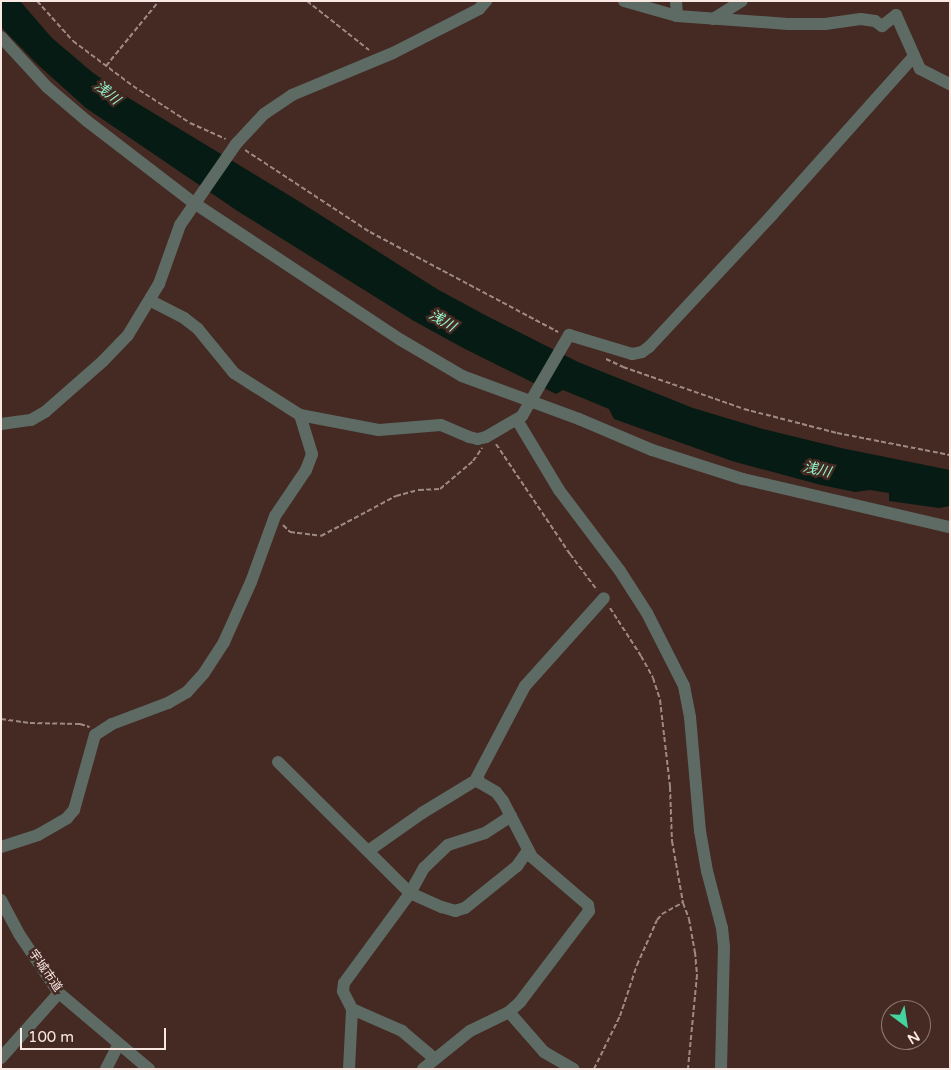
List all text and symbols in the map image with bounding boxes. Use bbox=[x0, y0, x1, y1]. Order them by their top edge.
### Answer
water label: 浅川 bbox=[91, 78, 123, 108]
water label: 浅川 bbox=[426, 307, 458, 335]
water label: 浅川 bbox=[801, 459, 833, 481]
street label: 宇城市道 bbox=[25, 947, 65, 995]
north arrow bbox=[881, 1000, 931, 1050]
scale bar bbox=[22, 1018, 169, 1050]
text: N bbox=[904, 1027, 923, 1048]
text: 100 m bbox=[28, 1028, 74, 1046]

